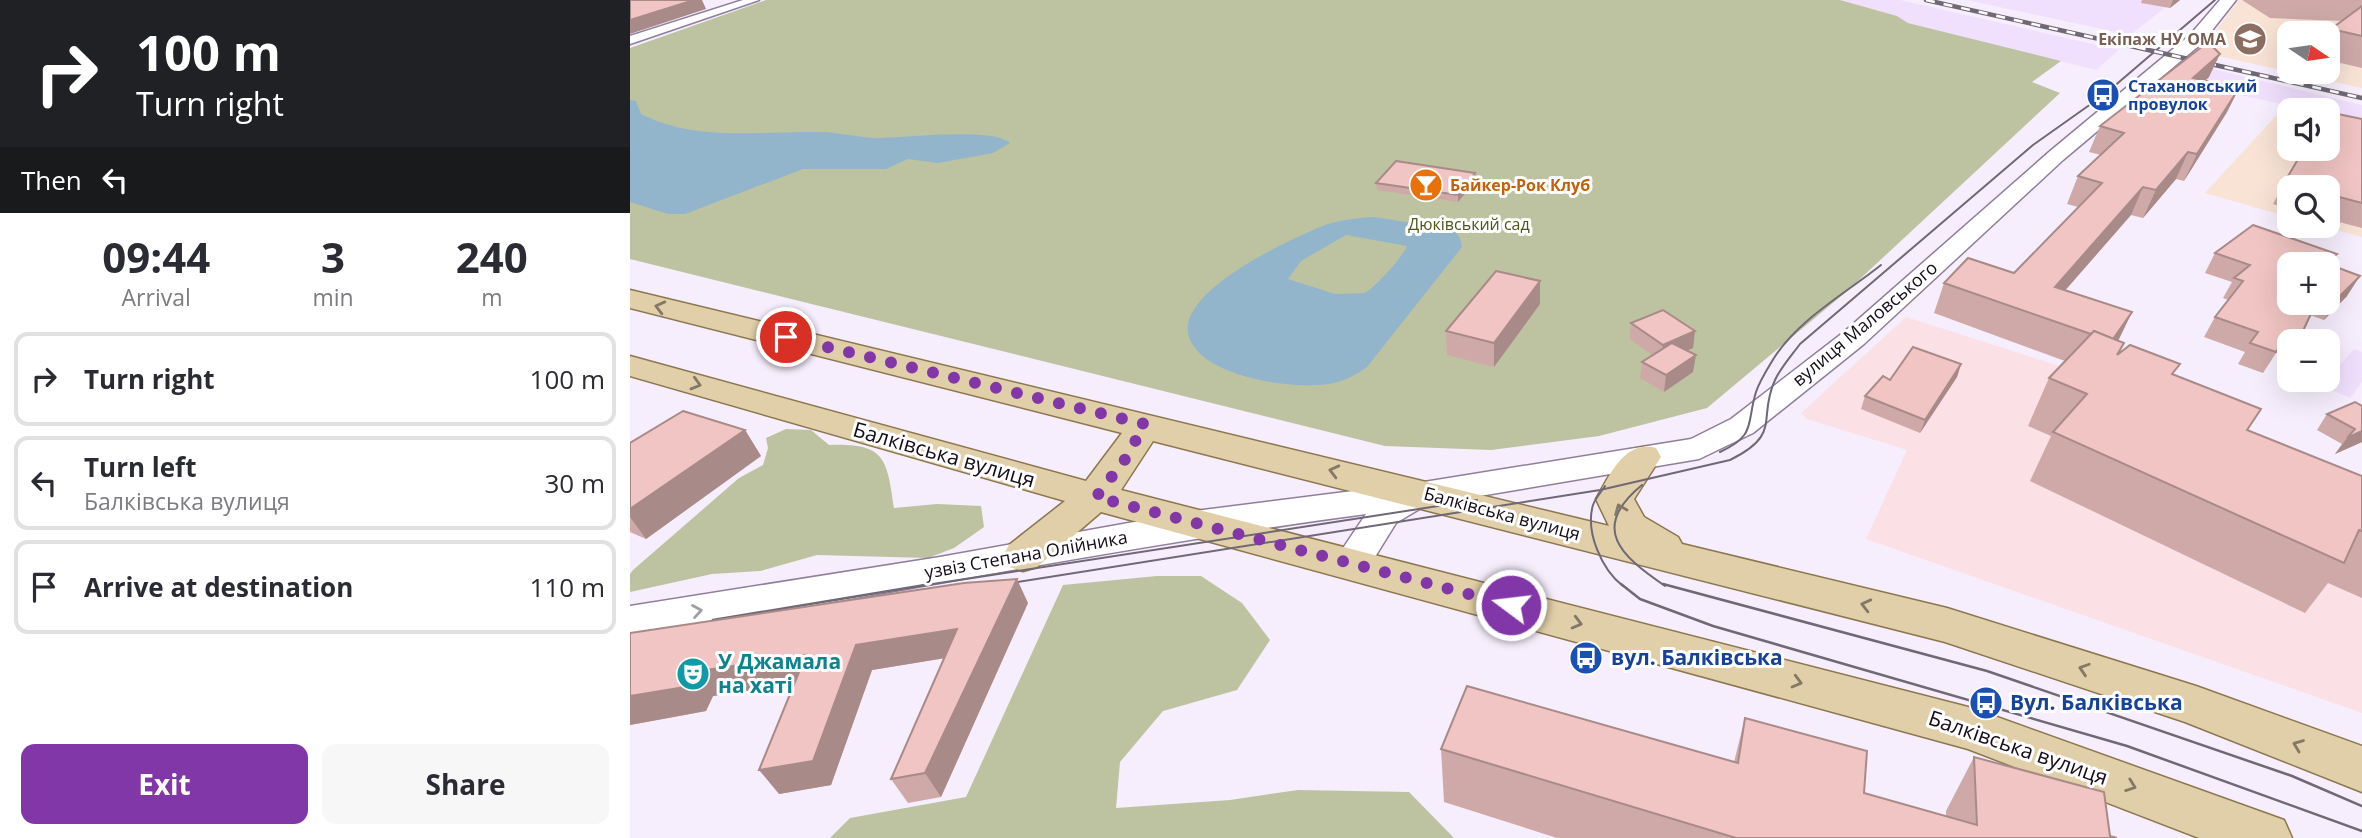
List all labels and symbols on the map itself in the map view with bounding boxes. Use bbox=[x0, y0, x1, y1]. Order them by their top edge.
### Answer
school or university icon: Екіпаж НУ ОМА bbox=[2231, 20, 2269, 58]
north arrow bbox=[2277, 21, 2340, 84]
place label: Екіпаж НУ ОМА bbox=[2098, 28, 2227, 50]
place label: Стахановський провулок bbox=[2128, 75, 2257, 115]
bus stop icon: Стахановський провулок bbox=[2084, 76, 2122, 114]
bar icon: Байкер-Рок Клуб bbox=[1407, 166, 1445, 204]
place label: Байкер-Рок Клуб bbox=[1450, 174, 1590, 196]
park label: Дюківський сад bbox=[1408, 213, 1530, 235]
street label: вулиця Маловського bbox=[1787, 255, 1942, 391]
one-way arrow bbox=[655, 301, 667, 315]
pin bbox=[756, 307, 816, 367]
one-way arrow bbox=[689, 376, 701, 391]
street label: Балківська вулиця bbox=[850, 415, 1038, 493]
one-way arrow bbox=[1328, 465, 1340, 479]
street label: Балківська вулиця bbox=[1421, 481, 1583, 545]
one-way arrow bbox=[1614, 503, 1628, 516]
street label: узвіз Степана Олійника bbox=[923, 524, 1129, 584]
position arrow bbox=[1474, 568, 1548, 642]
one-way arrow bbox=[1860, 599, 1872, 613]
one-way arrow bbox=[691, 604, 703, 619]
one-way arrow bbox=[1571, 615, 1583, 629]
bus stop icon: вул. Балківська bbox=[1567, 639, 1605, 677]
place label: вул. Балківська bbox=[1611, 643, 1783, 671]
place label: У Джамала на хаті bbox=[718, 647, 841, 699]
theatre icon: У Джамала на хаті bbox=[674, 655, 712, 693]
one-way arrow bbox=[2078, 663, 2090, 677]
one-way arrow bbox=[1791, 674, 1803, 688]
bus stop icon: Вул. Балківська bbox=[1967, 684, 2005, 722]
place label: Вул. Балківська bbox=[2010, 688, 2183, 716]
street label: Балківська вулиця bbox=[1925, 703, 2112, 791]
one-way arrow bbox=[2293, 739, 2305, 753]
one-way arrow bbox=[2124, 778, 2136, 792]

